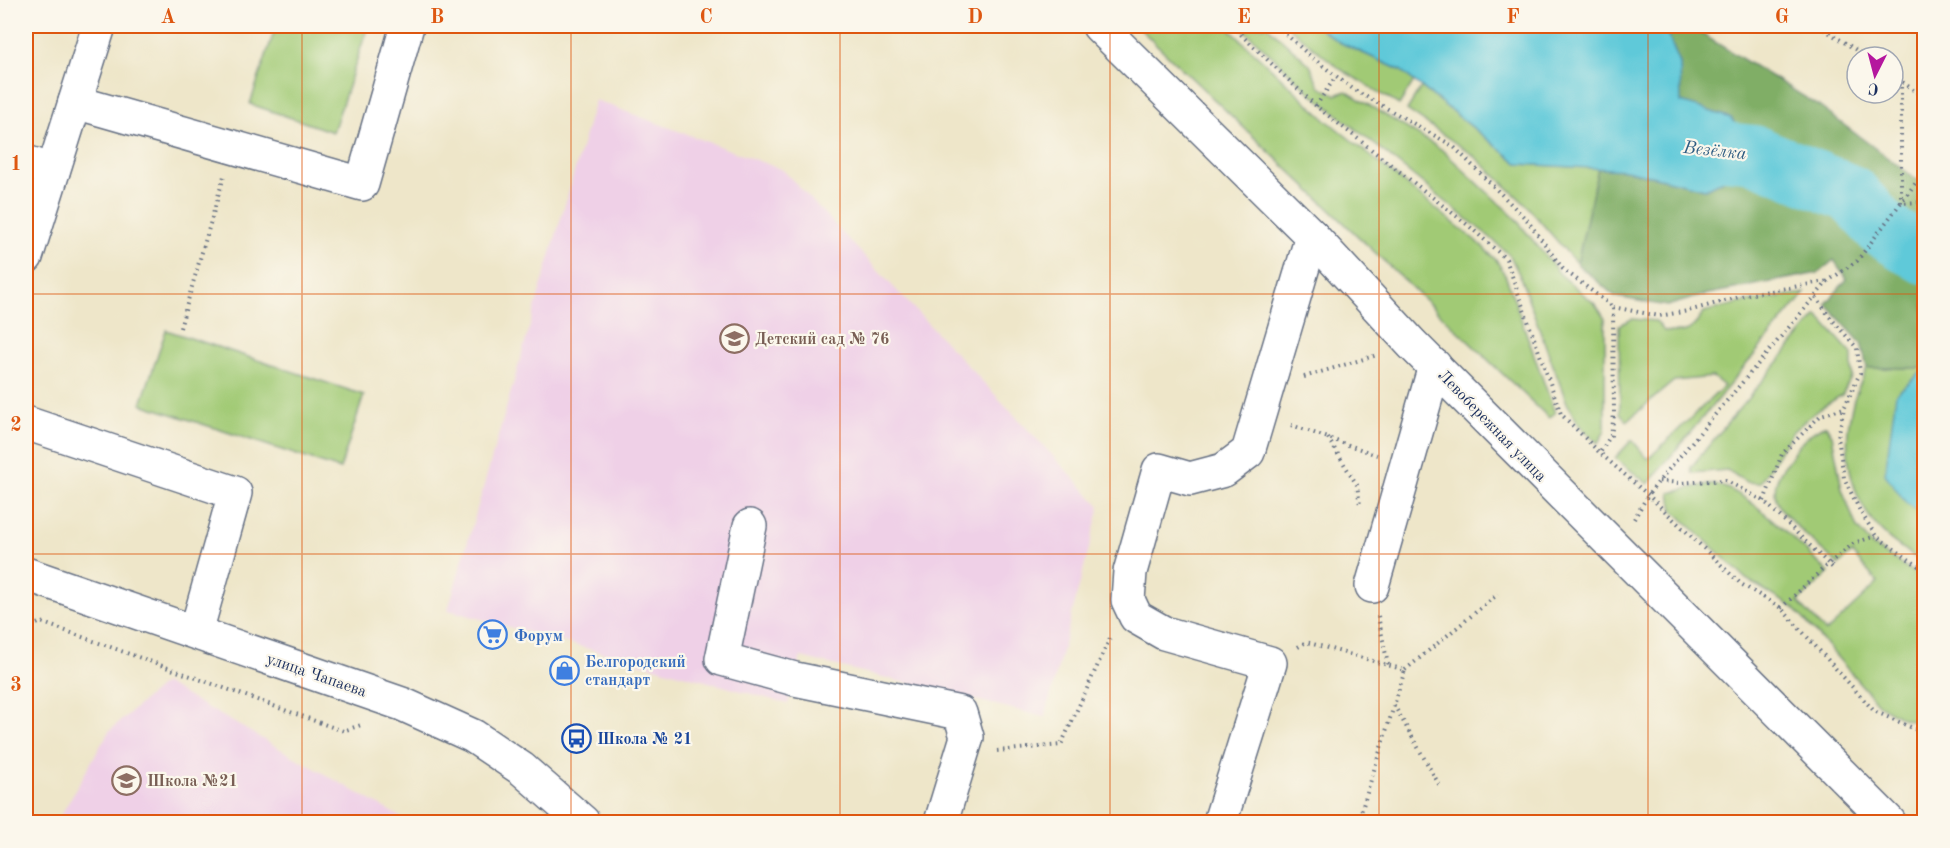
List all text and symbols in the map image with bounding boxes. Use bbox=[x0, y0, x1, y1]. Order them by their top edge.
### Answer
text: A bbox=[160, 8, 176, 28]
text: B bbox=[430, 8, 444, 28]
text: C bbox=[699, 8, 713, 28]
text: D bbox=[967, 8, 983, 28]
text: E bbox=[1237, 8, 1251, 28]
text: F bbox=[1506, 8, 1520, 28]
text: G bbox=[1775, 8, 1789, 28]
north arrow bbox=[1845, 45, 1905, 105]
text: С bbox=[1868, 79, 1880, 96]
water label: Везёлка bbox=[1681, 139, 1748, 163]
text: 1 bbox=[10, 155, 22, 175]
school or university icon: Детский сад № 76 bbox=[718, 322, 750, 354]
place label: Детский сад № 76 bbox=[755, 332, 889, 348]
street label: Левобережная улица bbox=[1434, 368, 1549, 485]
text: 2 bbox=[10, 416, 22, 436]
supermarket icon: Форум bbox=[477, 619, 509, 651]
place label: Форум bbox=[514, 629, 563, 645]
street label: улица Чапаева bbox=[264, 651, 369, 701]
shop icon: Белгородский стандарт bbox=[548, 654, 580, 686]
place label: Белгородский стандарт bbox=[585, 655, 686, 689]
text: 3 bbox=[10, 676, 22, 696]
bus stop icon: Школа № 21 bbox=[560, 722, 592, 754]
place label: Школа № 21 bbox=[597, 732, 692, 748]
school or university icon: Школа №21 bbox=[110, 764, 142, 796]
place label: Школа №21 bbox=[147, 774, 238, 790]

